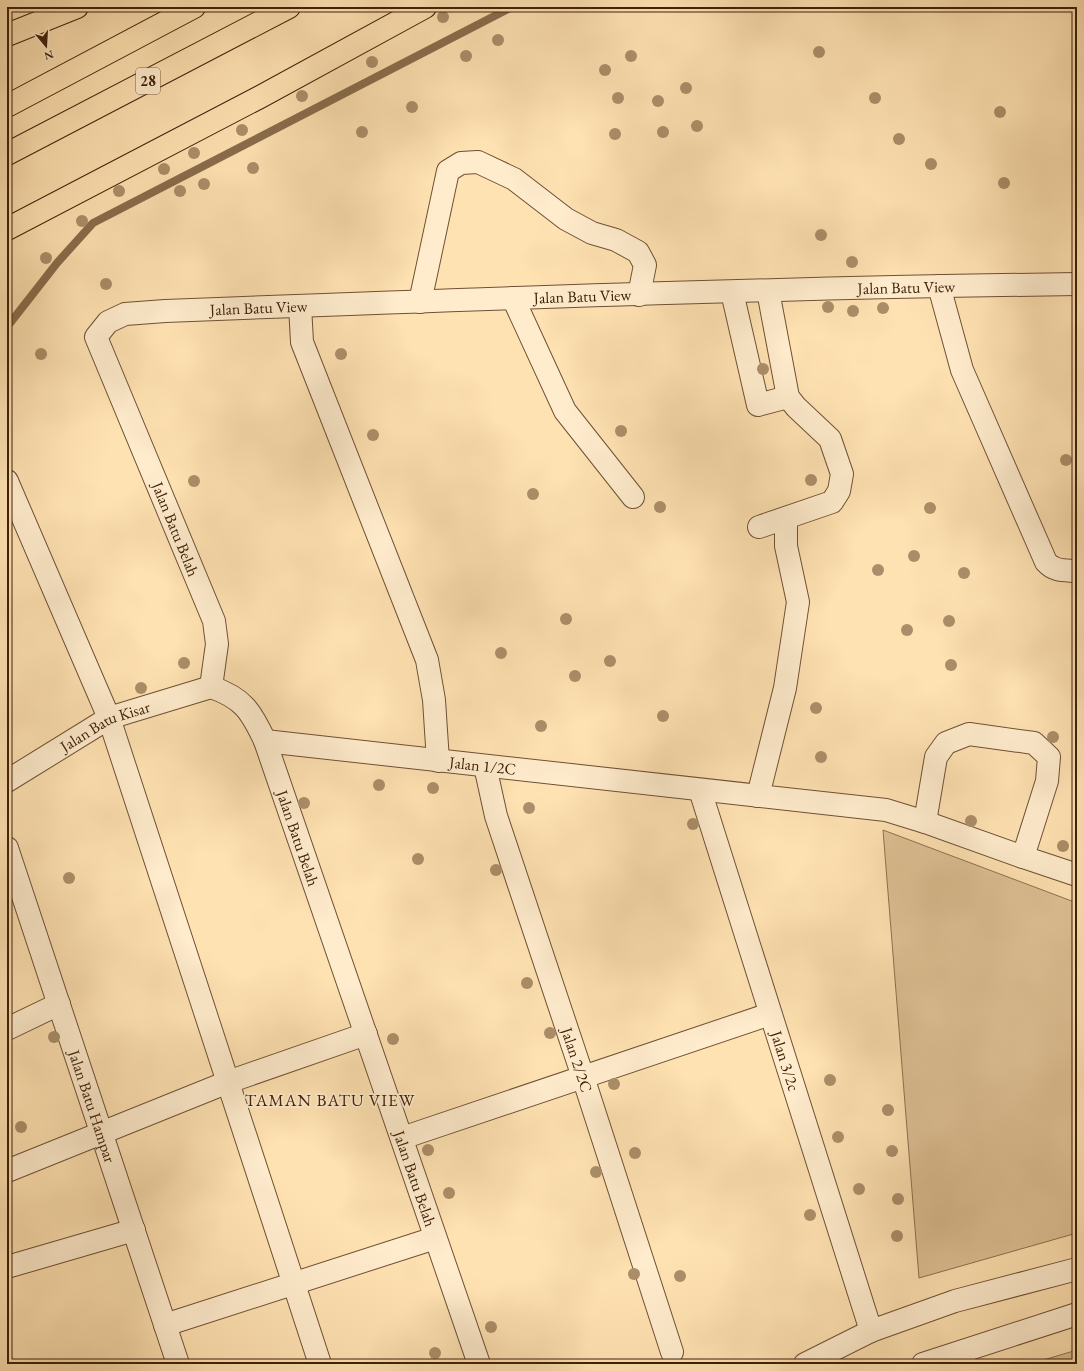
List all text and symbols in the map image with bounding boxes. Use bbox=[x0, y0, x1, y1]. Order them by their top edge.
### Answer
north arrow bbox=[26, 26, 66, 66]
text: N bbox=[43, 47, 55, 64]
road number: 28 bbox=[136, 68, 160, 94]
street label: Jalan Batu View bbox=[855, 276, 956, 299]
street label: Jalan Batu View bbox=[531, 284, 633, 308]
street label: Jalan Batu View bbox=[207, 295, 309, 320]
street label: Jalan Batu Belah bbox=[146, 477, 204, 580]
street label: Jalan Batu Kisar bbox=[55, 696, 153, 758]
street label: Jalan 1/2C bbox=[446, 751, 517, 780]
street label: Jalan Batu Belah bbox=[271, 785, 324, 889]
street label: Jalan 2/2C bbox=[556, 1023, 597, 1095]
street label: Jalan 3/2c bbox=[765, 1026, 804, 1094]
street label: Jalan Batu Hampar bbox=[63, 1045, 121, 1166]
district label: TAMAN BATU VIEW bbox=[245, 1089, 415, 1111]
street label: Jalan Batu Belah bbox=[388, 1126, 441, 1230]

